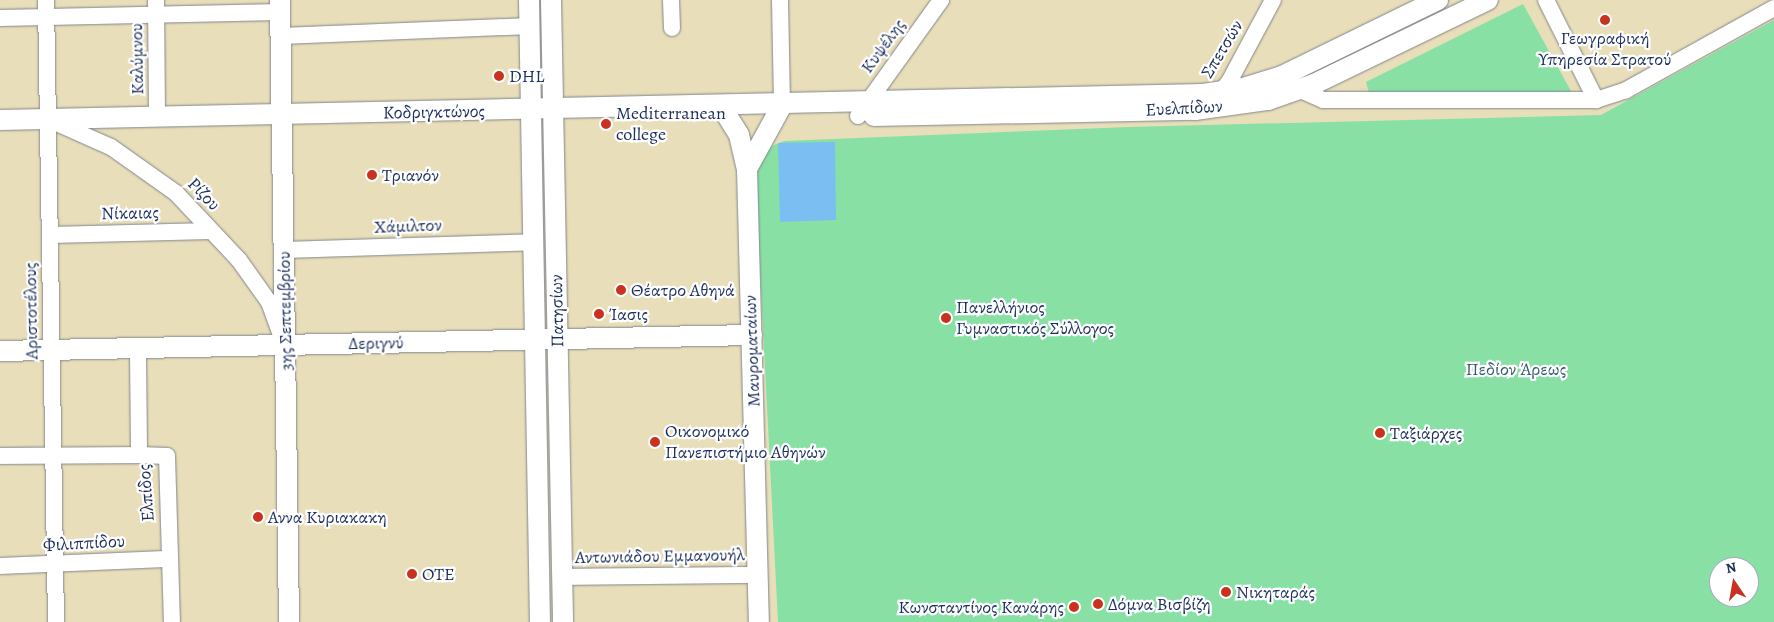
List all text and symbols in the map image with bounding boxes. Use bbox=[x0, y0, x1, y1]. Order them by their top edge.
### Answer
marker: Γεωγραφική Υπηρεσία Στρατού bbox=[1599, 14, 1611, 26]
street label: Κυψέλης bbox=[856, 15, 910, 77]
street label: Σπετσών bbox=[1196, 16, 1248, 82]
street label: Καλύμνου bbox=[126, 23, 148, 95]
place label: Γεωγραφική Υπηρεσία Στρατού bbox=[1539, 28, 1671, 70]
place label: DHL bbox=[509, 65, 544, 87]
marker: DHL bbox=[493, 70, 505, 82]
street label: Ευελπίδων bbox=[1145, 95, 1223, 121]
street label: Κοδριγκτώνος bbox=[383, 100, 485, 124]
place label: Mediterranean college bbox=[616, 103, 726, 146]
marker: Mediterranean college bbox=[600, 118, 612, 130]
place label: Τριανόν bbox=[382, 164, 439, 186]
marker: Τριανόν bbox=[366, 169, 378, 181]
street label: Ρίζου bbox=[183, 173, 225, 215]
street label: Νίκαιας bbox=[101, 202, 159, 224]
street label: Χάμιλτον bbox=[374, 214, 442, 238]
street label: 3ης Σεπτεμβρίου bbox=[273, 251, 297, 371]
street label: Αριστοτέλους bbox=[19, 262, 43, 360]
street label: Πατησίων bbox=[546, 274, 568, 348]
place label: Θέατρο Αθηνά bbox=[631, 279, 735, 301]
marker: Θέατρο Αθηνά bbox=[615, 284, 627, 296]
street label: Μαυροματαίων bbox=[739, 295, 765, 407]
place label: Πανελλήνιος Γυμναστικός Σύλλογος bbox=[956, 297, 1114, 340]
place label: Ίασις bbox=[609, 303, 648, 325]
marker: Ίασις bbox=[593, 308, 605, 320]
marker: Πανελλήνιος Γυμναστικός Σύλλογος bbox=[940, 312, 952, 324]
street label: Δεριγνύ bbox=[348, 332, 404, 354]
park label: Πεδίον Άρεως bbox=[1466, 358, 1566, 380]
place label: Οικονομικό Πανεπιστήμιο Αθηνών bbox=[665, 421, 826, 464]
place label: Ταξιάρχες bbox=[1390, 422, 1462, 444]
marker: Ταξιάρχες bbox=[1374, 427, 1386, 439]
marker: Οικονομικό Πανεπιστήμιο Αθηνών bbox=[649, 436, 661, 448]
street label: Ελπίδος bbox=[133, 464, 159, 522]
place label: Αννα Κυριακακη bbox=[268, 506, 387, 528]
marker: Αννα Κυριακακη bbox=[252, 511, 264, 523]
street label: Φιλιππίδου bbox=[42, 530, 126, 556]
street label: Αντωνιάδου Εμμανουήλ bbox=[575, 544, 745, 568]
north arrow bbox=[1709, 557, 1759, 607]
text: N bbox=[1724, 557, 1738, 578]
place label: ΟΤΕ bbox=[422, 563, 455, 585]
marker: ΟΤΕ bbox=[406, 568, 418, 580]
place label: Νικηταράς bbox=[1236, 581, 1315, 603]
marker: Νικηταράς bbox=[1220, 586, 1232, 598]
place label: Δόμνα Βισβίζη bbox=[1108, 593, 1211, 615]
place label: Κωνσταντίνος Κανάρης bbox=[898, 596, 1064, 618]
marker: Δόμνα Βισβίζη bbox=[1092, 598, 1104, 610]
marker: Κωνσταντίνος Κανάρης bbox=[1068, 601, 1080, 613]

